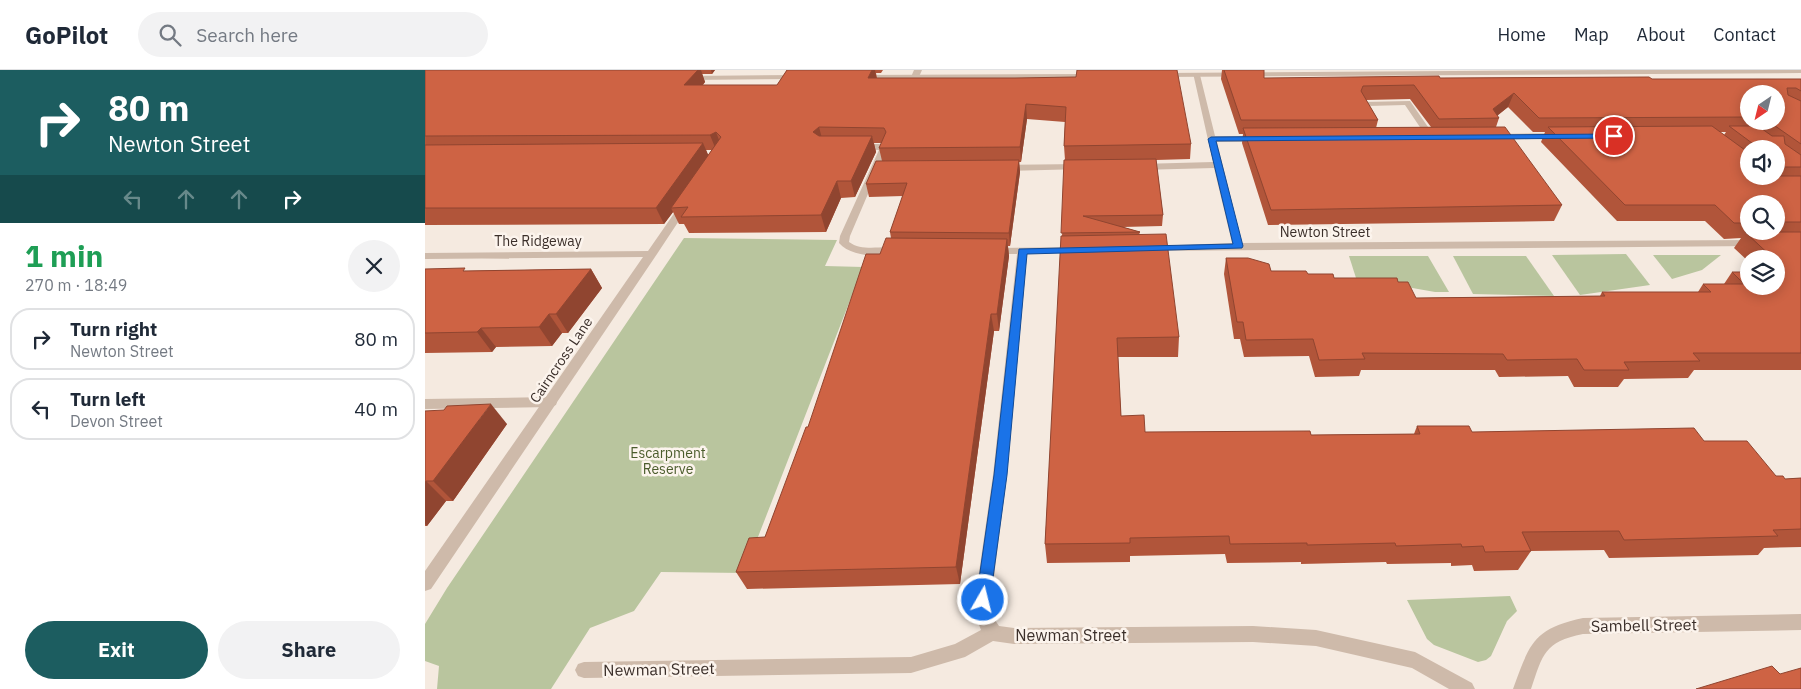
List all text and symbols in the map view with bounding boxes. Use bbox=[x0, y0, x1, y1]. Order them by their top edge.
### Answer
search box bbox=[138, 12, 488, 57]
text: GoPilot bbox=[25, 19, 108, 51]
icon: search bbox=[156, 21, 184, 49]
text: Search here bbox=[196, 23, 298, 47]
text: Home bbox=[1498, 23, 1546, 46]
text: Map bbox=[1574, 23, 1609, 46]
text: About bbox=[1637, 23, 1685, 46]
text: Contact bbox=[1713, 23, 1776, 46]
text: 80 m bbox=[108, 85, 190, 131]
north arrow bbox=[1740, 85, 1785, 130]
map controls bbox=[1740, 85, 1785, 295]
icon: right bbox=[25, 90, 90, 155]
pin bbox=[1593, 115, 1635, 157]
icon: arrive bbox=[1600, 122, 1628, 150]
text: Newton Street bbox=[108, 129, 250, 158]
button: sound bbox=[1740, 140, 1785, 185]
icon: left bbox=[119, 185, 147, 213]
icon: ahead bbox=[172, 185, 200, 213]
icon: ahead bbox=[225, 185, 253, 213]
icon: right bbox=[278, 185, 306, 213]
button: search bbox=[1740, 195, 1785, 240]
street label: Newton Street bbox=[1280, 223, 1370, 241]
street label: The Ridgeway bbox=[494, 232, 582, 250]
text: 1 min bbox=[25, 236, 103, 275]
button: close bbox=[348, 240, 400, 292]
button: layers bbox=[1740, 250, 1785, 295]
text: 270 m · 18:49 bbox=[25, 275, 127, 295]
street label: Cairncross Lane bbox=[526, 313, 597, 406]
text: Turn right bbox=[70, 317, 157, 341]
icon: right bbox=[27, 325, 55, 353]
text: 80 m bbox=[354, 327, 398, 351]
text: Newton Street bbox=[70, 341, 174, 361]
text: Turn left bbox=[70, 387, 146, 411]
icon: left bbox=[27, 395, 55, 423]
text: 40 m bbox=[354, 397, 398, 421]
text: Devon Street bbox=[70, 411, 163, 431]
park label: Escarpment Reserve bbox=[630, 444, 706, 478]
position arrow bbox=[956, 573, 1008, 625]
street label: Sambell Street bbox=[1591, 614, 1697, 636]
button: Exit bbox=[25, 621, 208, 679]
button: Share bbox=[218, 621, 400, 679]
street label: Newman Street bbox=[1015, 625, 1127, 645]
street label: Newman Street bbox=[603, 658, 715, 680]

